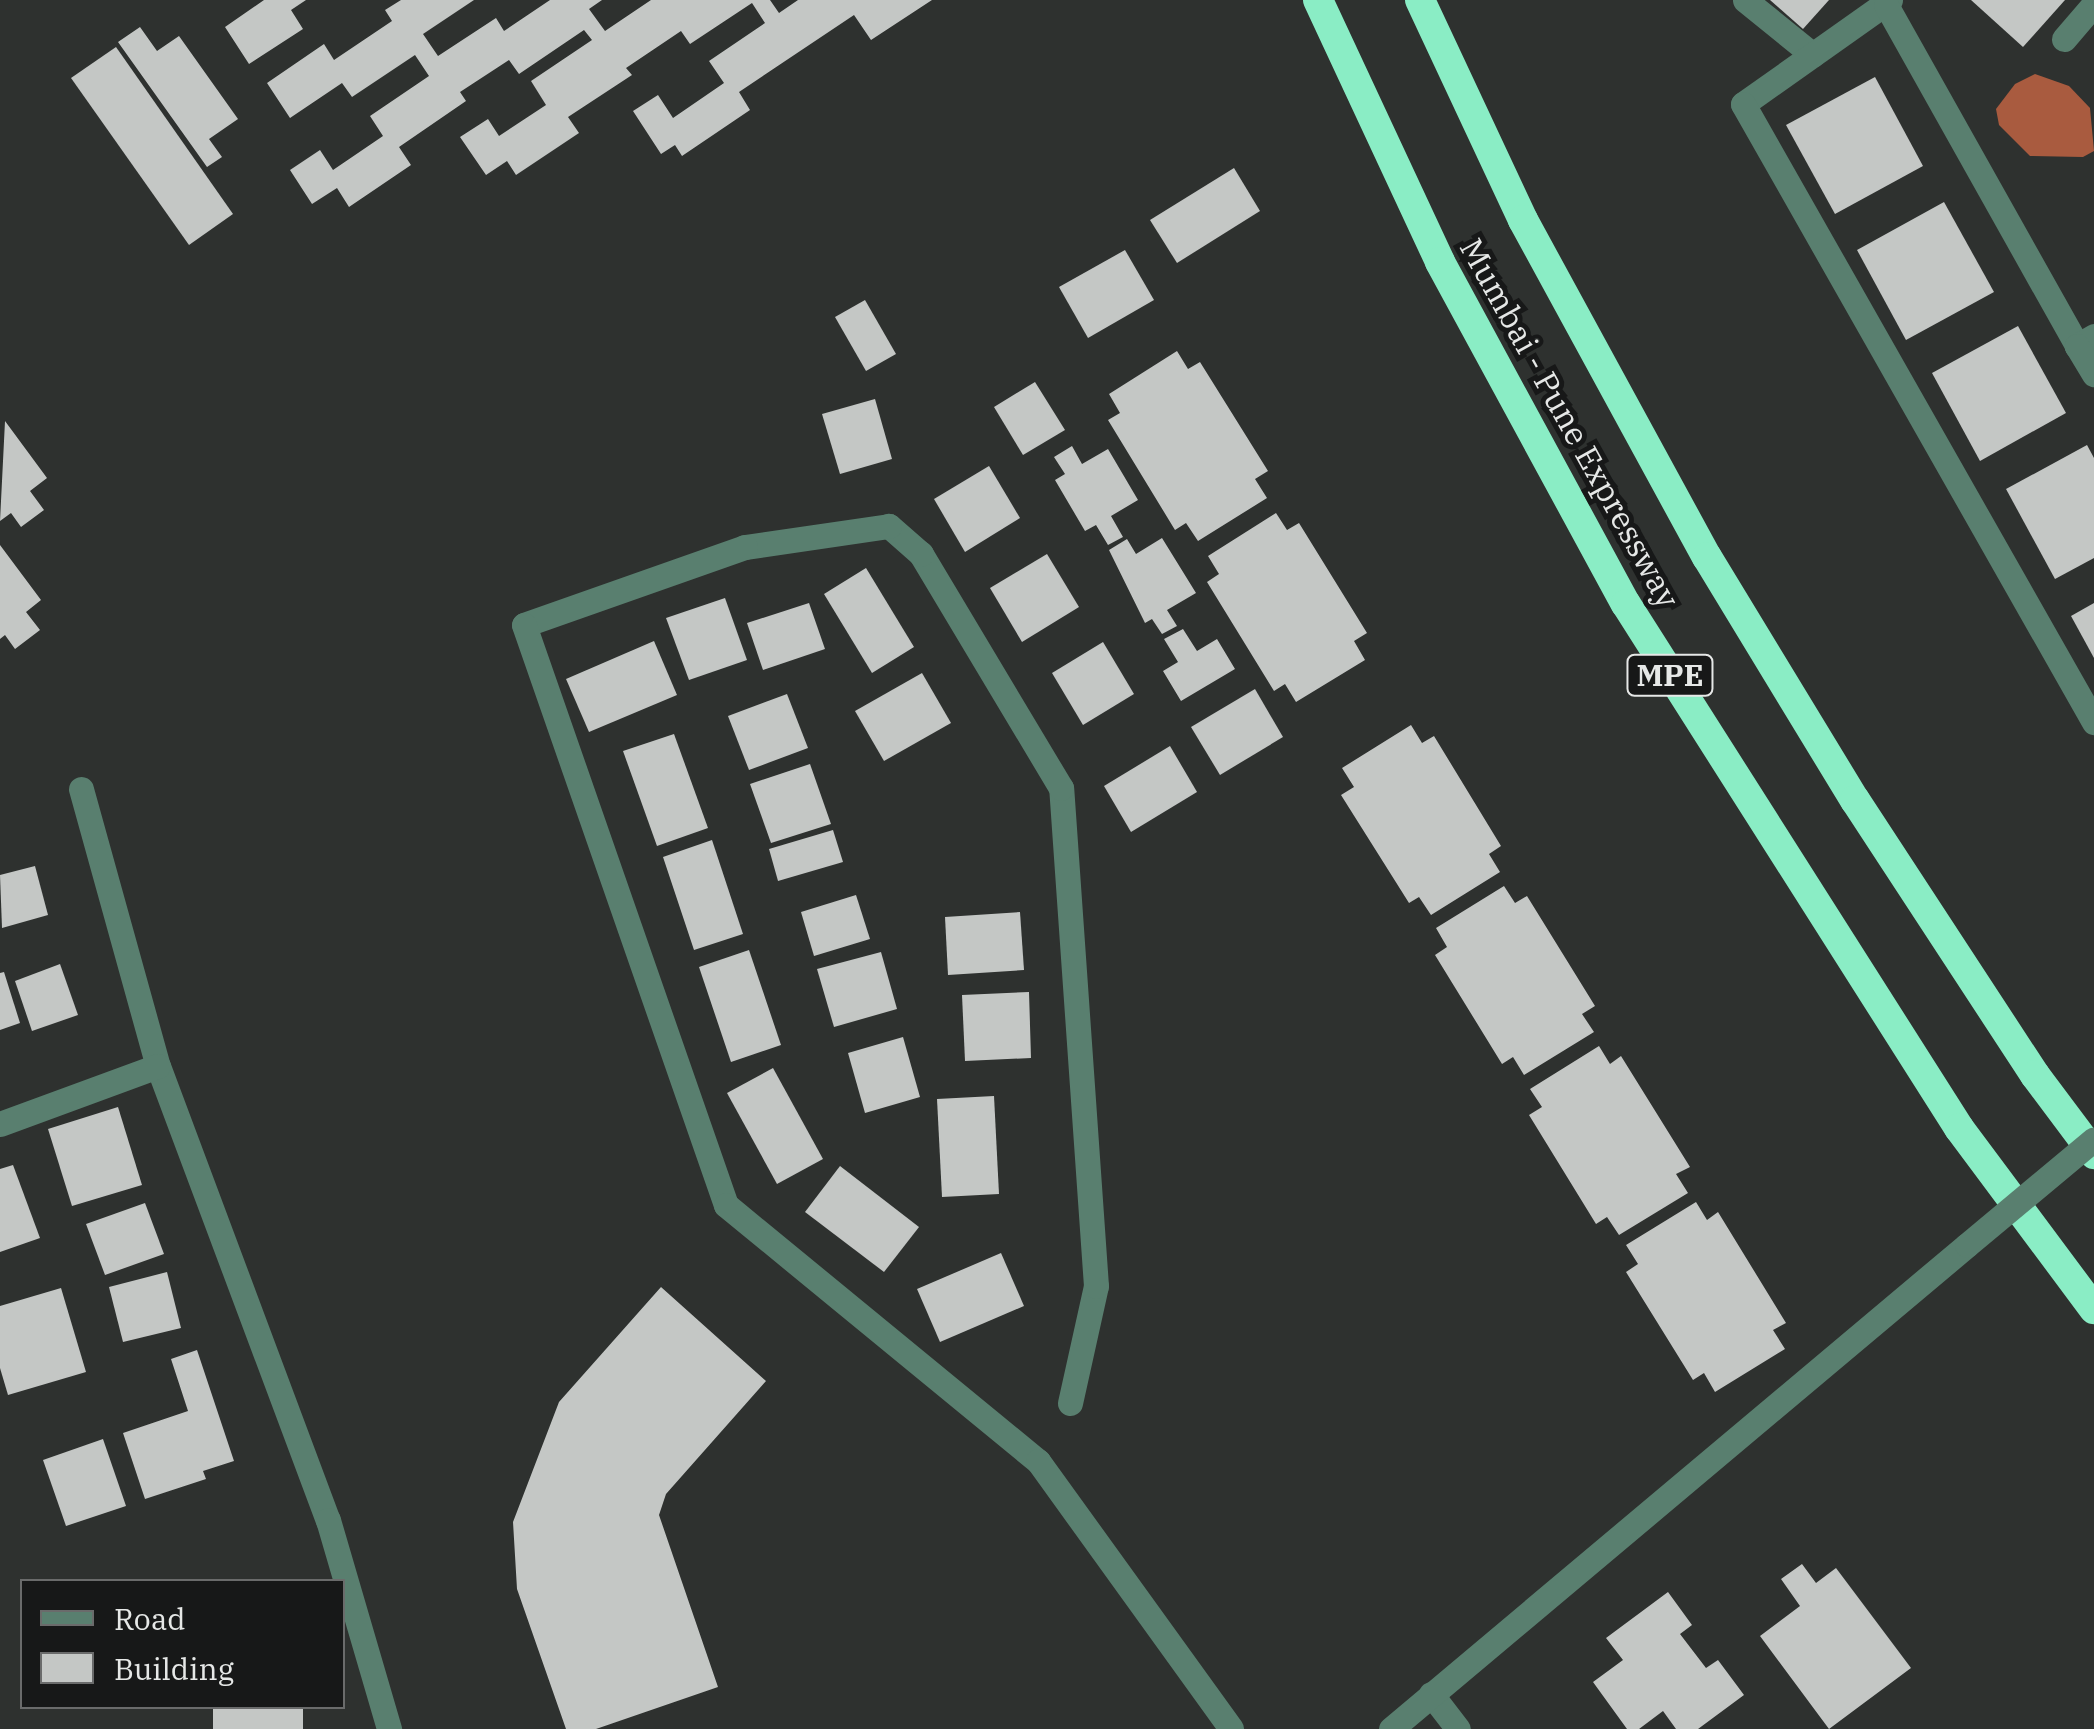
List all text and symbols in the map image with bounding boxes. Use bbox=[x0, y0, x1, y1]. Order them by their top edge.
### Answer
street label: Mumbai - Pune Expressway bbox=[1452, 232, 1688, 614]
road number: MPE bbox=[1625, 650, 1715, 700]
legend bbox=[20, 1579, 345, 1709]
text: Road bbox=[114, 1599, 186, 1638]
text: Building bbox=[114, 1649, 234, 1688]

